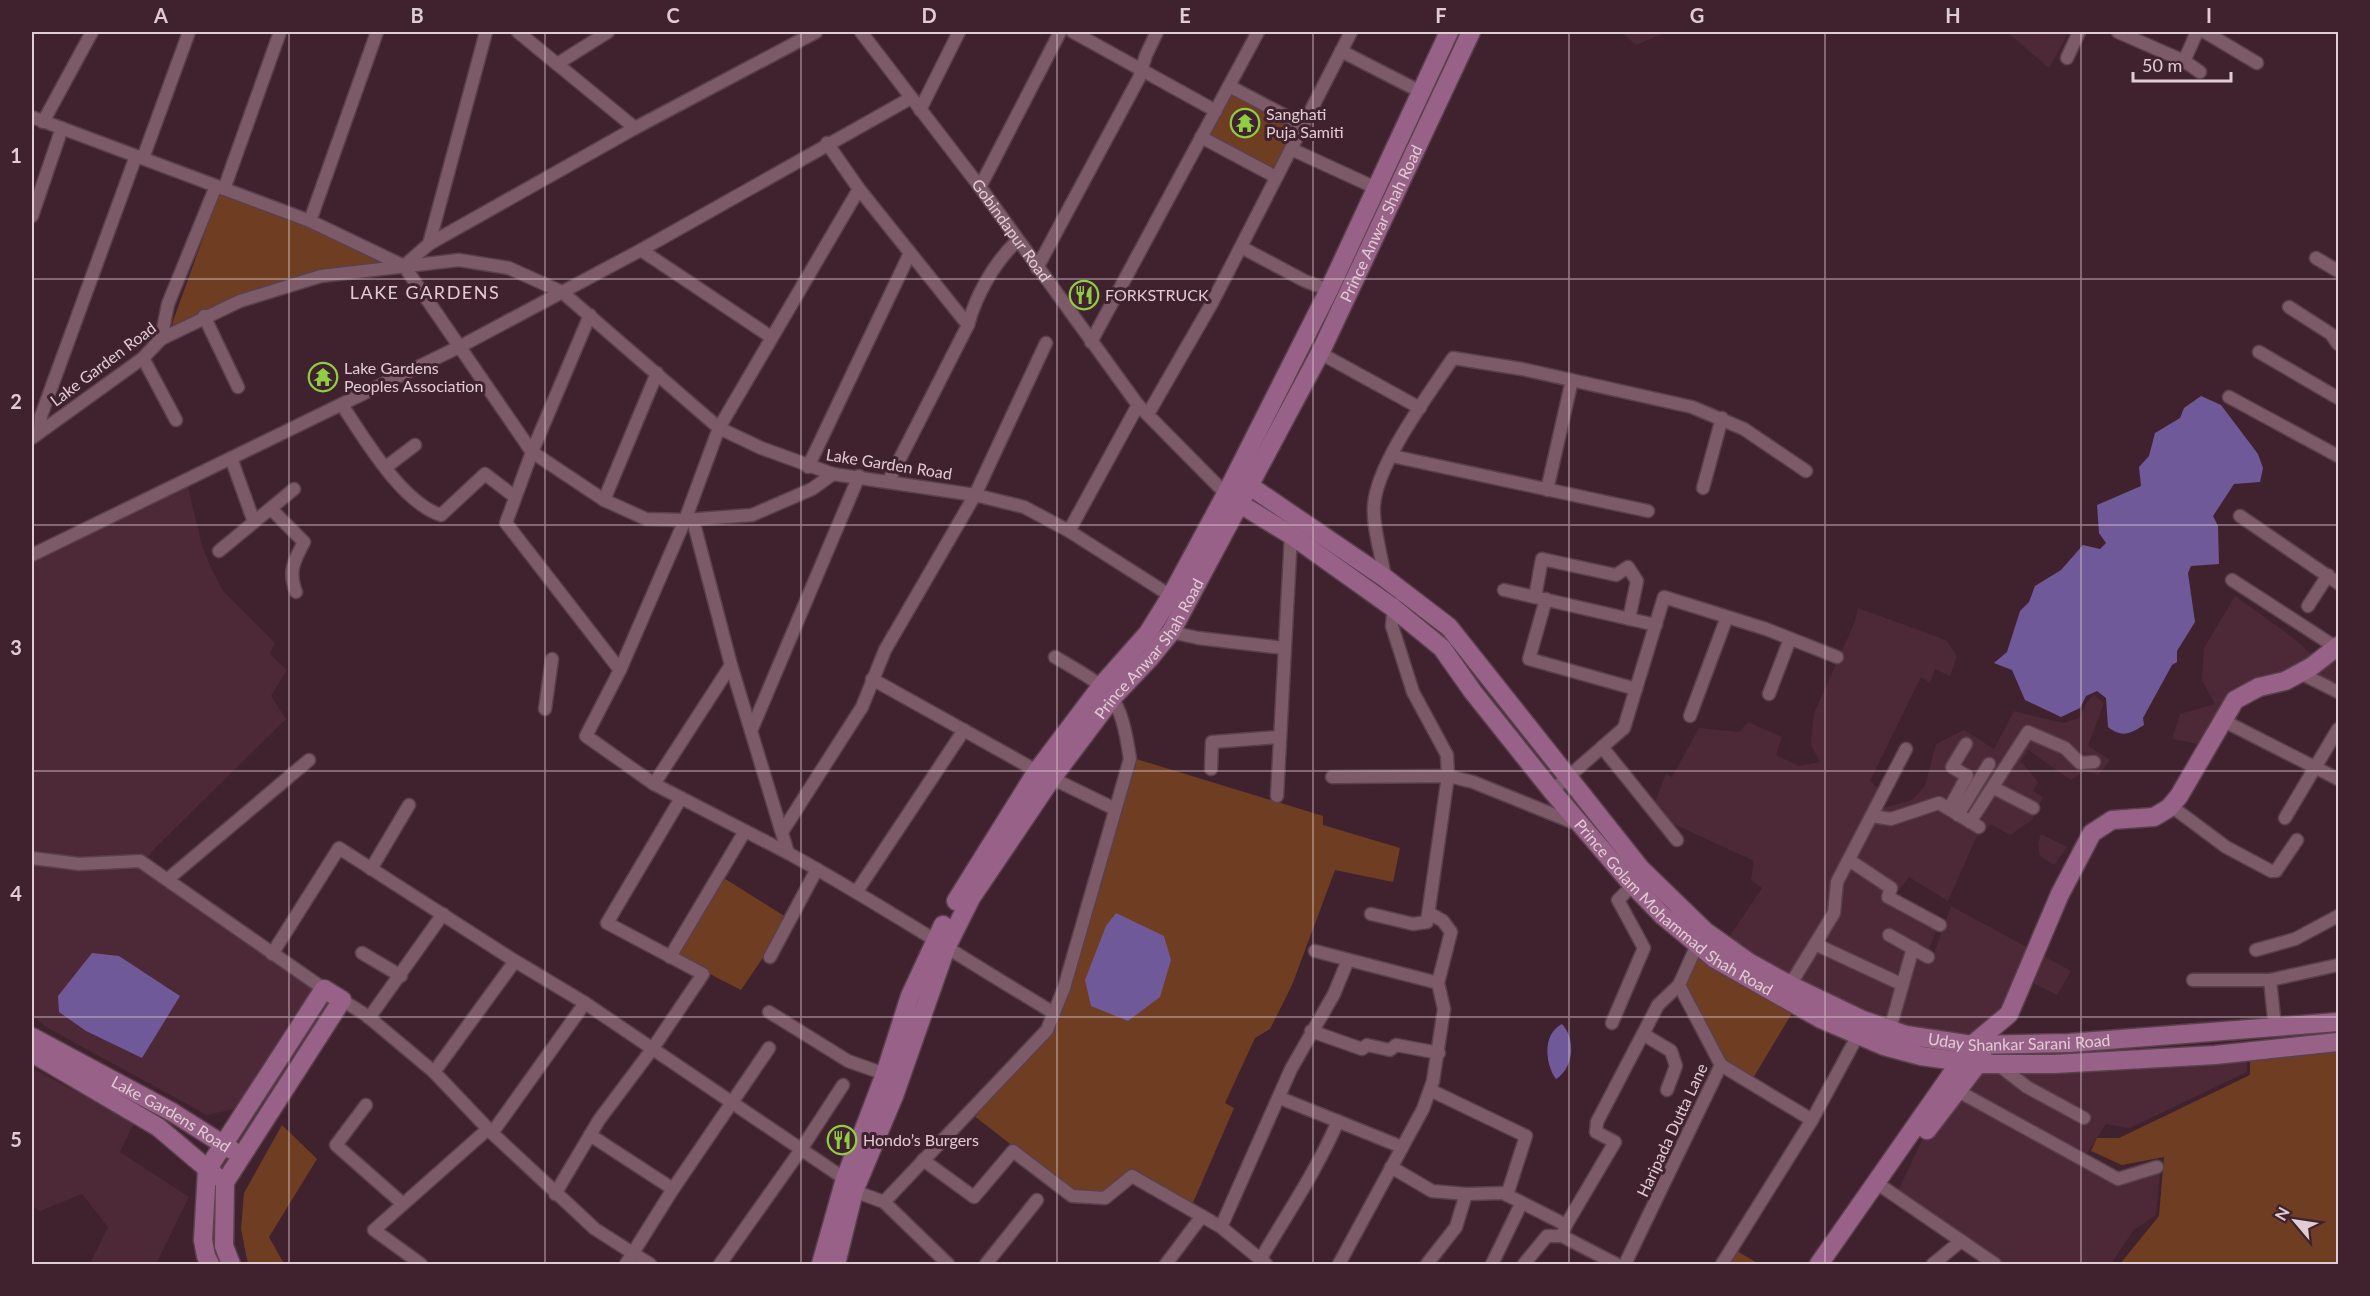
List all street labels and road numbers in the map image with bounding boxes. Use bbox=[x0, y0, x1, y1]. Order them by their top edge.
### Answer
street label: Prince Anwar Shah Road bbox=[1335, 142, 1426, 305]
street label: Gobindapur Road bbox=[968, 175, 1055, 285]
street label: Lake Garden Road bbox=[46, 318, 159, 410]
street label: Lake Garden Road bbox=[825, 444, 953, 483]
street label: Prince Anwar Shah Road bbox=[1090, 575, 1207, 722]
street label: Prince Golam Mohammad Shah Road bbox=[1571, 815, 1776, 999]
street label: Uday Shankar Sarani Road bbox=[1927, 1028, 2111, 1054]
street label: Haripada Dutta Lane bbox=[1632, 1060, 1711, 1200]
street label: Lake Gardens Road bbox=[109, 1072, 234, 1156]

